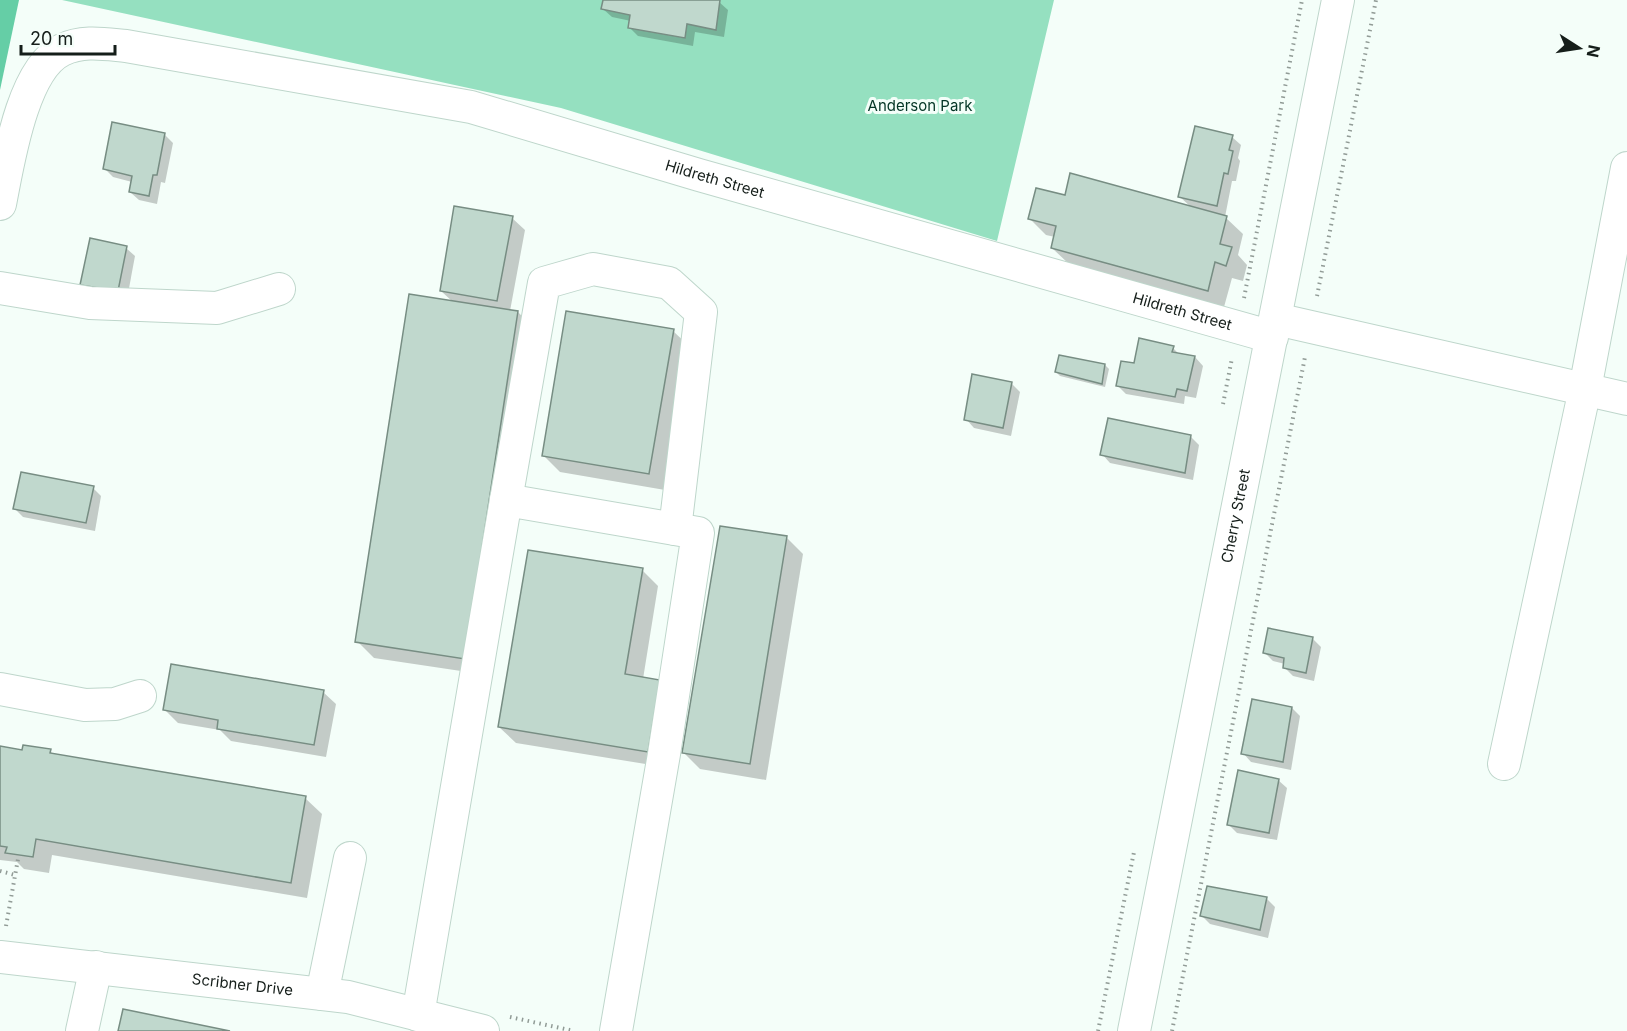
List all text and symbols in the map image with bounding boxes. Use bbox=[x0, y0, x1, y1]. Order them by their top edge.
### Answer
scale bar bbox=[21, 18, 116, 56]
north arrow bbox=[1549, 18, 1609, 78]
text: 20 m bbox=[30, 28, 73, 49]
text: N bbox=[1583, 43, 1605, 59]
park label: Anderson Park bbox=[868, 96, 973, 115]
street label: Hildreth Street bbox=[663, 155, 767, 202]
street label: Hildreth Street bbox=[1131, 288, 1234, 334]
street label: Cherry Street bbox=[1217, 467, 1254, 565]
street label: Scribner Drive bbox=[191, 969, 294, 1000]

